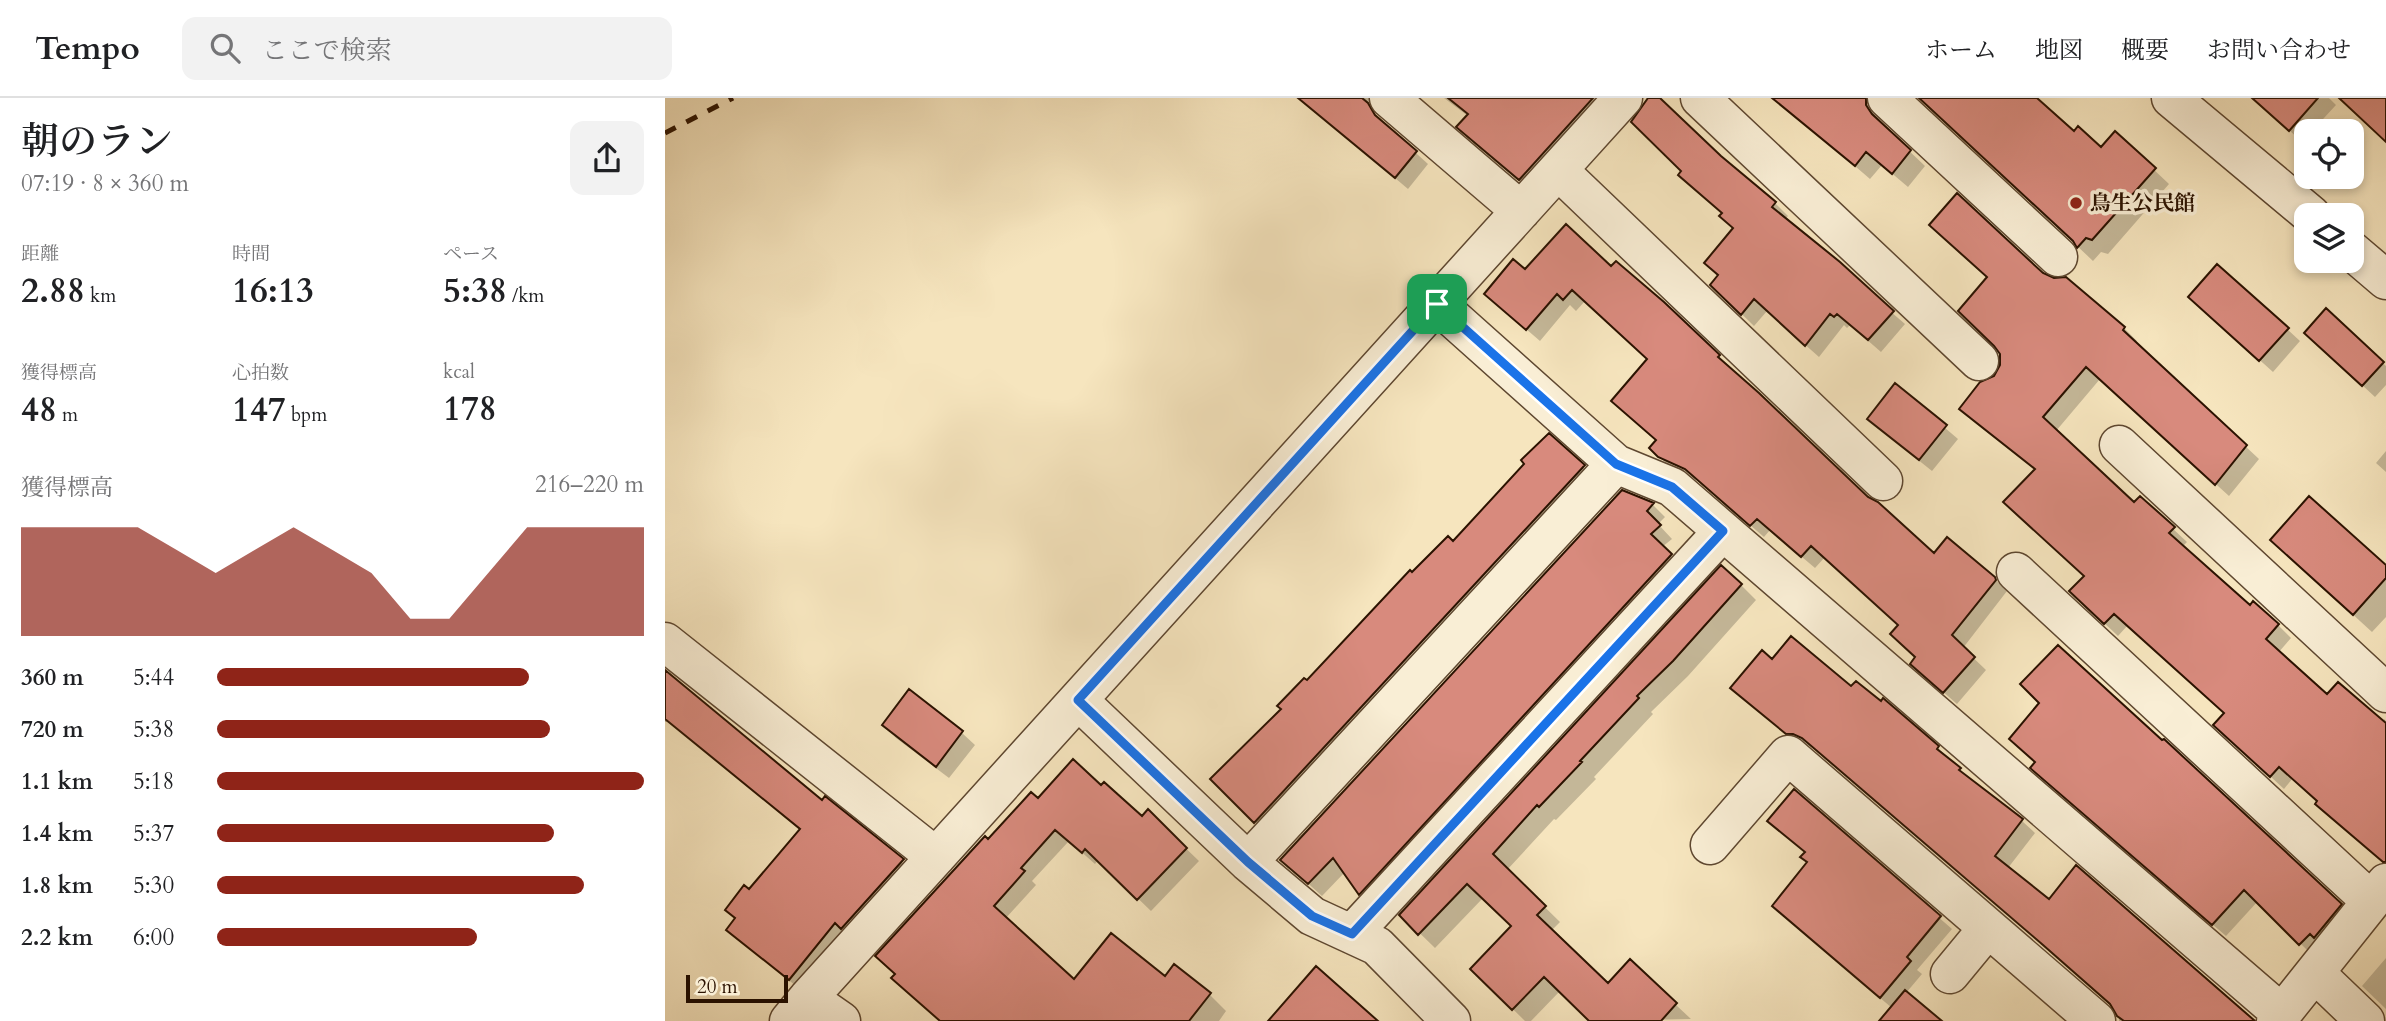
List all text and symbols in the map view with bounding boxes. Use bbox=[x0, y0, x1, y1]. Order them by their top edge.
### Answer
search box bbox=[182, 17, 672, 80]
text: Tempo bbox=[35, 26, 140, 71]
icon: search bbox=[206, 29, 244, 67]
text: ここで検索 bbox=[262, 33, 392, 68]
text: ホーム bbox=[1925, 34, 1997, 67]
text: 地図 bbox=[2035, 34, 2083, 67]
text: 概要 bbox=[2121, 34, 2169, 67]
text: お問い合わせ bbox=[2207, 34, 2351, 67]
text: 朝のラン bbox=[21, 116, 173, 168]
map controls bbox=[2294, 119, 2364, 273]
button: locate bbox=[2294, 119, 2364, 189]
button: share bbox=[570, 121, 644, 195]
text: 07:19 · 8 × 360 m bbox=[21, 168, 189, 199]
place label: 鳥生公民館 bbox=[2090, 189, 2195, 218]
marker: 鳥生公民館 bbox=[2068, 195, 2084, 211]
button: layers bbox=[2294, 203, 2364, 273]
text: 距離 bbox=[21, 241, 59, 267]
text: 時間 bbox=[232, 241, 270, 267]
text: ペース bbox=[443, 241, 499, 267]
text: 2.88 bbox=[21, 267, 85, 315]
text: 16:13 bbox=[232, 267, 314, 315]
text: 5:38 bbox=[443, 267, 507, 315]
pin bbox=[1407, 274, 1467, 334]
text: km bbox=[85, 283, 116, 309]
text: /km bbox=[507, 283, 544, 309]
icon: arrive bbox=[1418, 285, 1456, 323]
text: kcal bbox=[443, 359, 475, 385]
text: 獲得標高 bbox=[21, 360, 97, 386]
text: 心拍数 bbox=[232, 360, 289, 386]
text: 178 bbox=[443, 385, 497, 433]
text: 48 bbox=[21, 386, 57, 434]
text: 147 bbox=[232, 386, 286, 434]
text: m bbox=[57, 402, 78, 428]
text: bpm bbox=[286, 402, 327, 428]
text: 216–220 m bbox=[535, 469, 644, 500]
text: 獲得標高 bbox=[21, 472, 113, 503]
text: 360 m bbox=[21, 662, 84, 693]
text: 5:44 bbox=[133, 662, 174, 693]
text: 720 m bbox=[21, 714, 84, 745]
text: 5:38 bbox=[133, 714, 174, 745]
text: 1.1 km bbox=[21, 766, 93, 797]
text: 5:18 bbox=[133, 766, 174, 797]
text: 1.4 km bbox=[21, 818, 93, 849]
text: 5:37 bbox=[133, 818, 174, 849]
text: 1.8 km bbox=[21, 870, 93, 901]
text: 5:30 bbox=[133, 870, 174, 901]
text: 2.2 km bbox=[21, 922, 93, 953]
text: 6:00 bbox=[133, 922, 174, 953]
scale bar bbox=[686, 972, 787, 1004]
text: 20 m bbox=[697, 974, 738, 1000]

